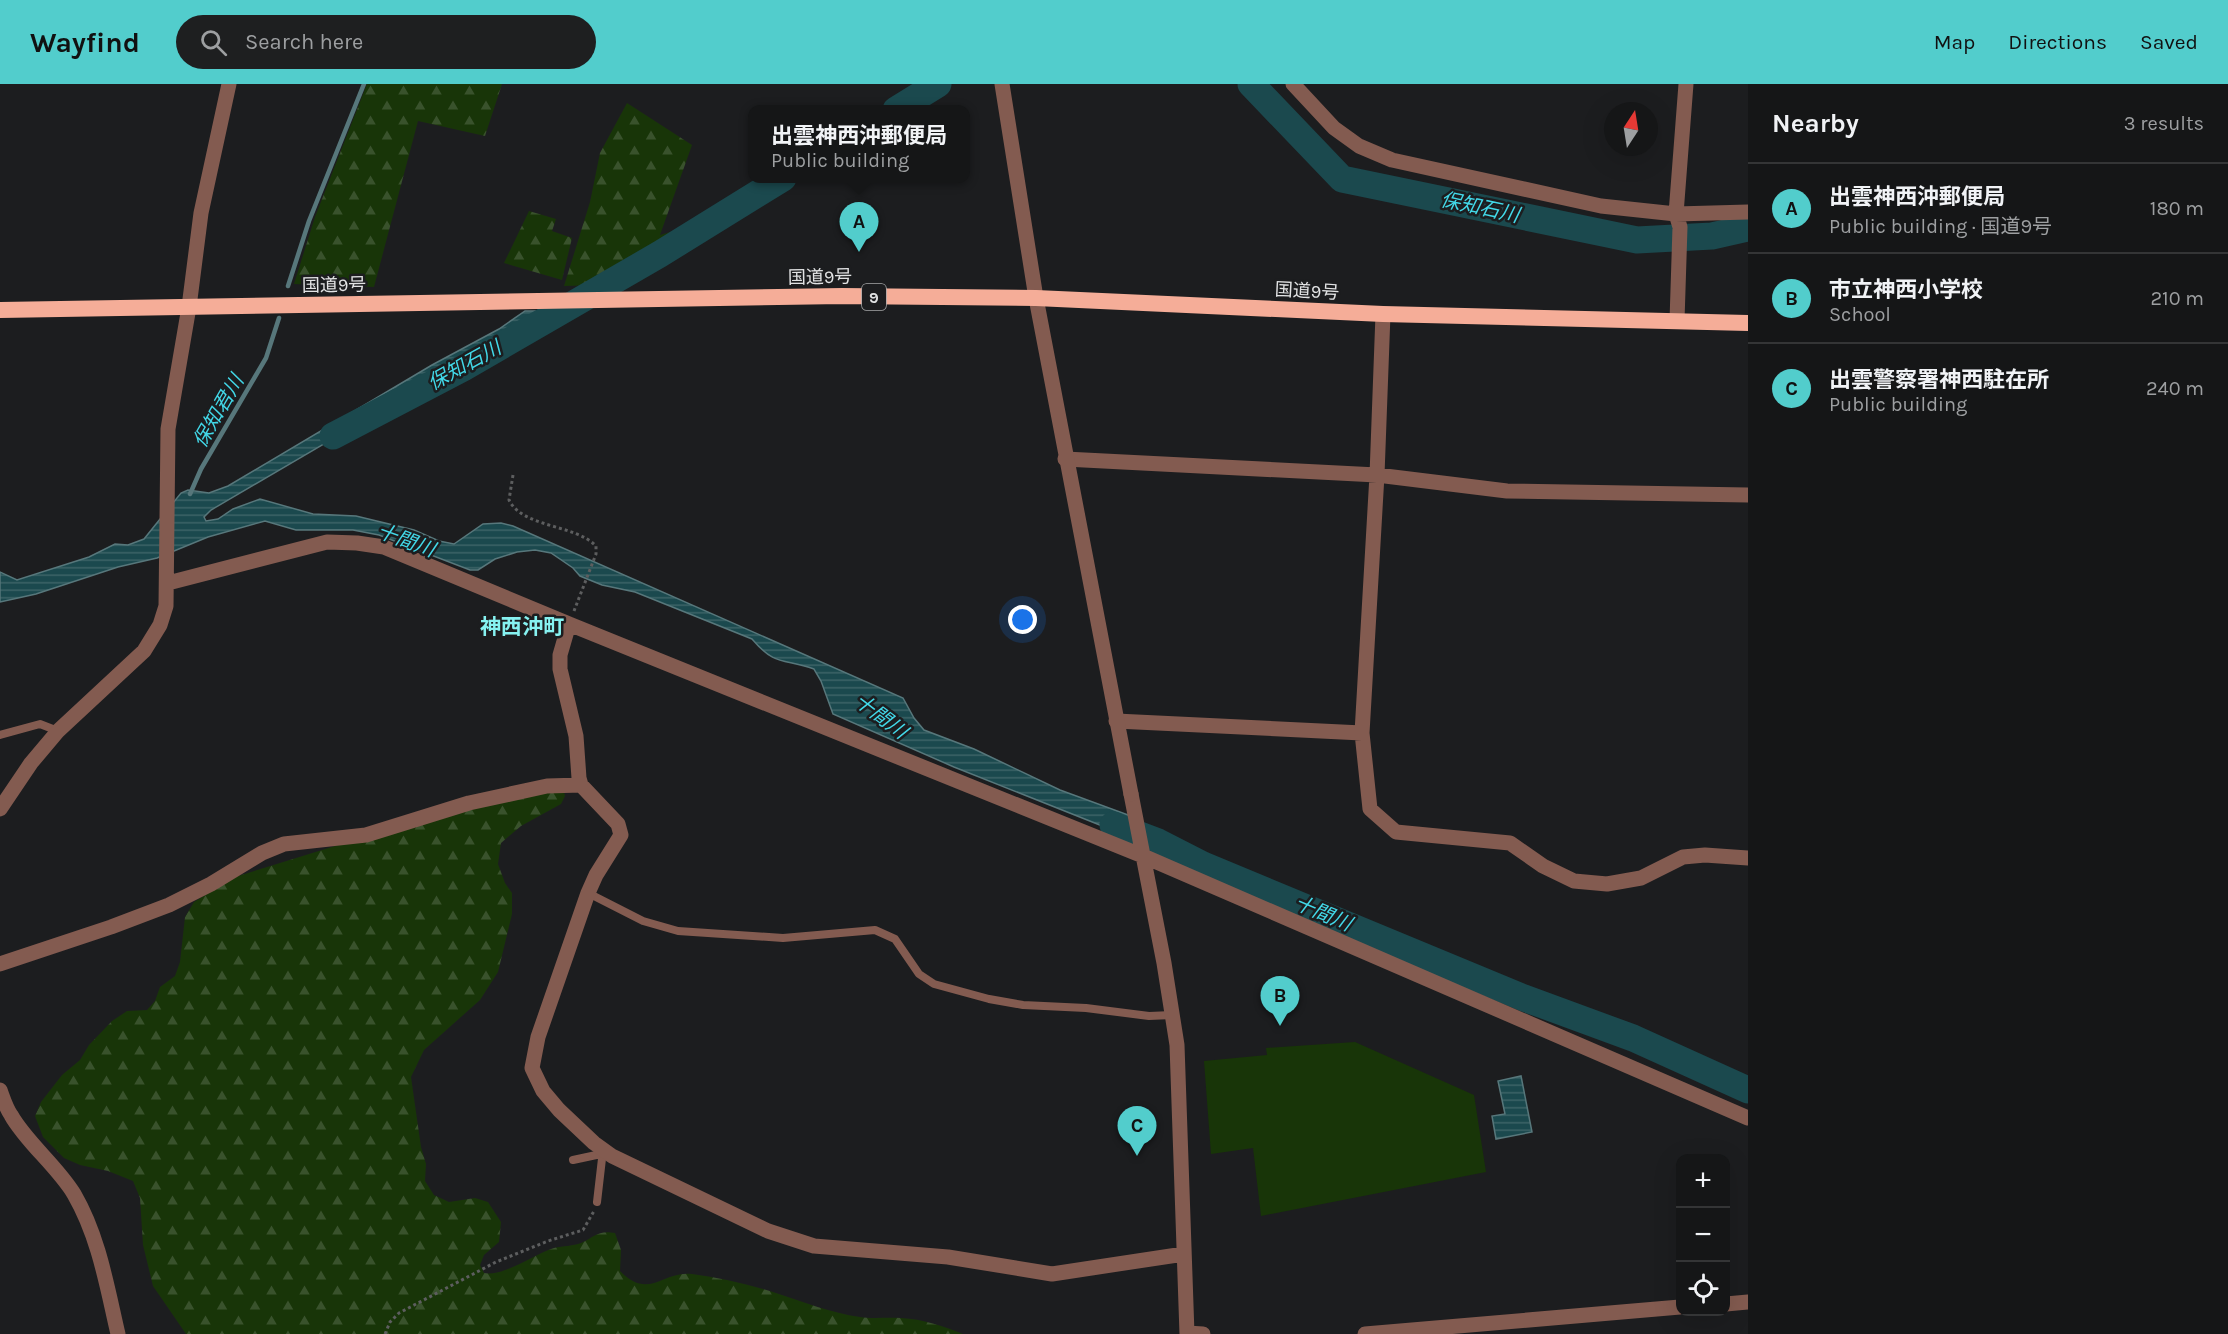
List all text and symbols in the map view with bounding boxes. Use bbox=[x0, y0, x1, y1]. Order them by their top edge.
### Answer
search box bbox=[176, 15, 596, 69]
text: Wayfind bbox=[30, 26, 140, 59]
icon: search bbox=[197, 26, 230, 59]
text: Search here bbox=[245, 29, 363, 55]
text: Map bbox=[1934, 30, 1975, 54]
text: Directions bbox=[2008, 30, 2107, 54]
text: Saved bbox=[2140, 30, 2198, 54]
north arrow bbox=[1604, 102, 1658, 156]
popup bbox=[748, 105, 970, 183]
text: Nearby bbox=[1772, 108, 1859, 139]
text: 3 results bbox=[2124, 112, 2204, 135]
text: 出雲神西沖郵便局 bbox=[771, 123, 947, 149]
text: Public building bbox=[771, 149, 909, 172]
text: 出雲神西沖郵便局 bbox=[1829, 184, 2005, 210]
water label: 保知石川 bbox=[1438, 188, 1523, 227]
text: A bbox=[1785, 197, 1798, 220]
text: 180 m bbox=[2150, 197, 2204, 220]
pin: A bbox=[840, 202, 878, 252]
text: Public building · 国道9号 bbox=[1829, 215, 2052, 238]
street label: 国道9号 bbox=[788, 265, 852, 289]
street label: 国道9号 bbox=[302, 273, 366, 297]
text: 市立神西小学校 bbox=[1829, 277, 1983, 303]
street label: 国道9号 bbox=[1274, 278, 1340, 304]
road number: 9 bbox=[862, 284, 886, 310]
text: B bbox=[1785, 287, 1798, 310]
text: 210 m bbox=[2150, 287, 2204, 310]
text: School bbox=[1829, 303, 1891, 326]
water label: 保知石川 bbox=[424, 335, 507, 395]
text: 出雲警察署神西駐在所 bbox=[1829, 367, 2049, 393]
water label: 保知君川 bbox=[188, 369, 249, 452]
text: C bbox=[1785, 377, 1798, 400]
text: 240 m bbox=[2146, 377, 2204, 400]
text: Public building bbox=[1829, 393, 1967, 416]
water label: 十間川 bbox=[374, 519, 440, 562]
your location bbox=[1008, 605, 1037, 634]
district label: 神西沖町 bbox=[480, 615, 564, 639]
water label: 十間川 bbox=[850, 689, 913, 745]
water label: 十間川 bbox=[1291, 891, 1357, 937]
pin: B bbox=[1260, 976, 1300, 1026]
pin: C bbox=[1118, 1106, 1156, 1156]
map controls bbox=[1676, 1154, 1730, 1316]
button: + bbox=[1676, 1154, 1730, 1208]
button: − bbox=[1676, 1208, 1730, 1262]
button: locate bbox=[1676, 1262, 1730, 1316]

